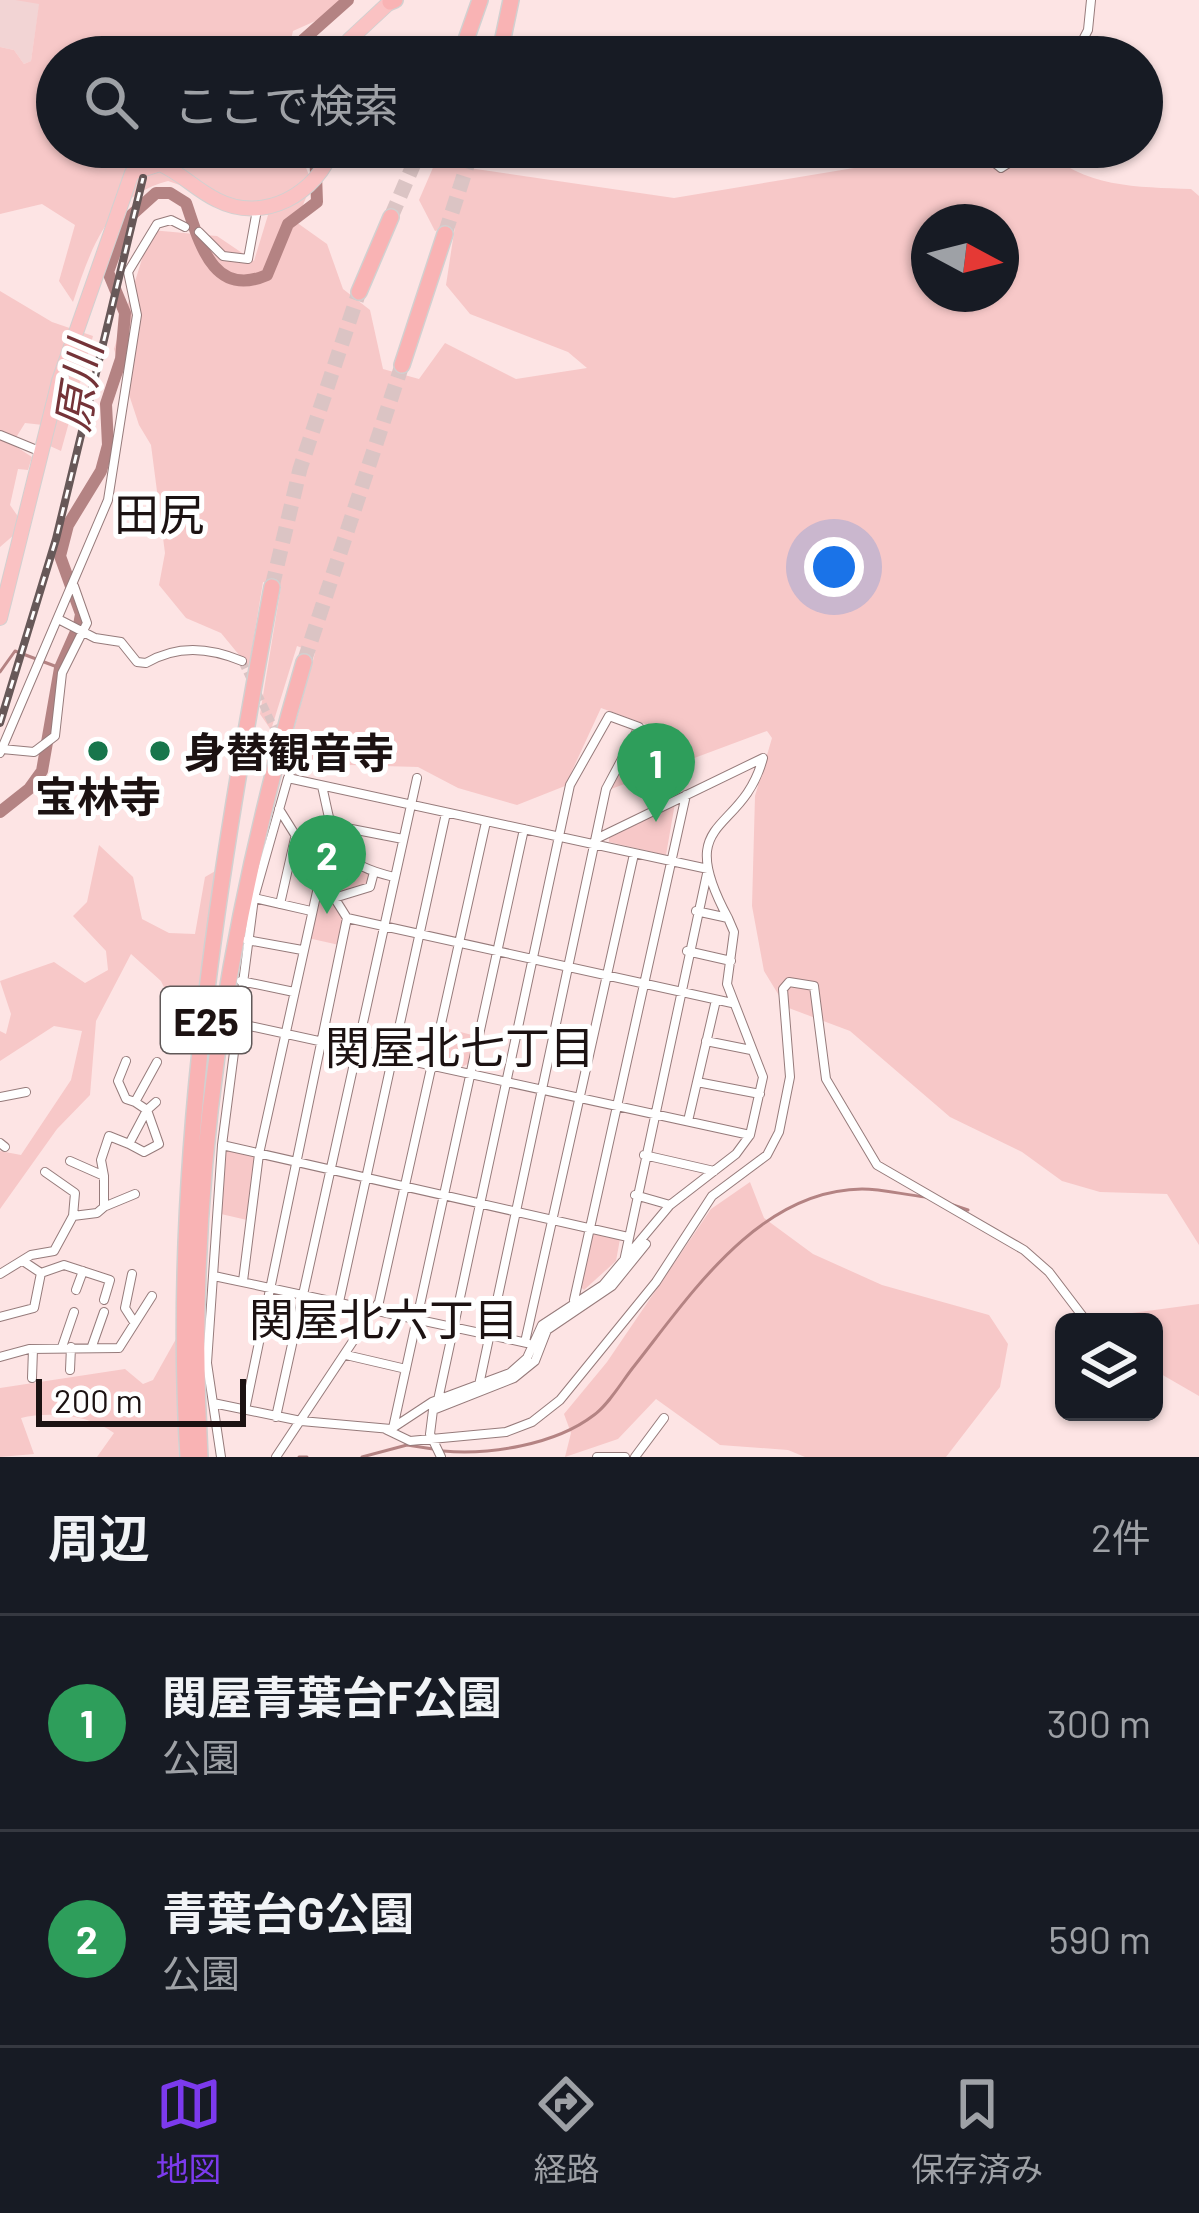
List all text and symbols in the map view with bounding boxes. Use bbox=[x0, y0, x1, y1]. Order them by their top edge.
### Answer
search box bbox=[36, 36, 1163, 168]
icon: search bbox=[78, 69, 144, 135]
text: ここで検索 bbox=[174, 77, 399, 131]
north arrow bbox=[911, 204, 1019, 312]
water label: 原川 bbox=[43, 333, 111, 435]
district label: 田尻 bbox=[114, 486, 204, 540]
your location bbox=[804, 537, 864, 597]
pin: 1 bbox=[617, 723, 695, 822]
place label: 身替観音寺 bbox=[184, 726, 394, 776]
marker: 宝林寺 bbox=[85, 738, 111, 764]
marker: 身替観音寺 bbox=[147, 738, 173, 764]
place label: 宝林寺 bbox=[35, 770, 161, 820]
pin: 2 bbox=[288, 815, 366, 914]
road number: E25 bbox=[161, 987, 251, 1053]
district label: 関屋北七丁目 bbox=[325, 1019, 595, 1073]
district label: 関屋北六丁目 bbox=[249, 1291, 519, 1345]
map controls bbox=[1055, 1313, 1163, 1421]
button: layers bbox=[1055, 1313, 1163, 1421]
scale bar bbox=[36, 1373, 246, 1426]
text: 200 m bbox=[54, 1380, 143, 1420]
text: 周辺 bbox=[48, 1506, 150, 1567]
text: 2件 bbox=[1091, 1513, 1151, 1560]
text: 関屋青葉台F公園 bbox=[162, 1669, 502, 1723]
text: 1 bbox=[80, 1699, 94, 1746]
text: 300 m bbox=[1047, 1699, 1151, 1746]
text: 公園 bbox=[162, 1733, 240, 1780]
text: 青葉台G公園 bbox=[162, 1885, 415, 1939]
text: 2 bbox=[76, 1915, 98, 1962]
text: 590 m bbox=[1049, 1915, 1151, 1962]
text: 公園 bbox=[162, 1949, 240, 1996]
tab: 地図 bbox=[156, 2071, 222, 2191]
tab: 経路 bbox=[533, 2071, 599, 2191]
tab: 保存済み bbox=[911, 2071, 1043, 2191]

